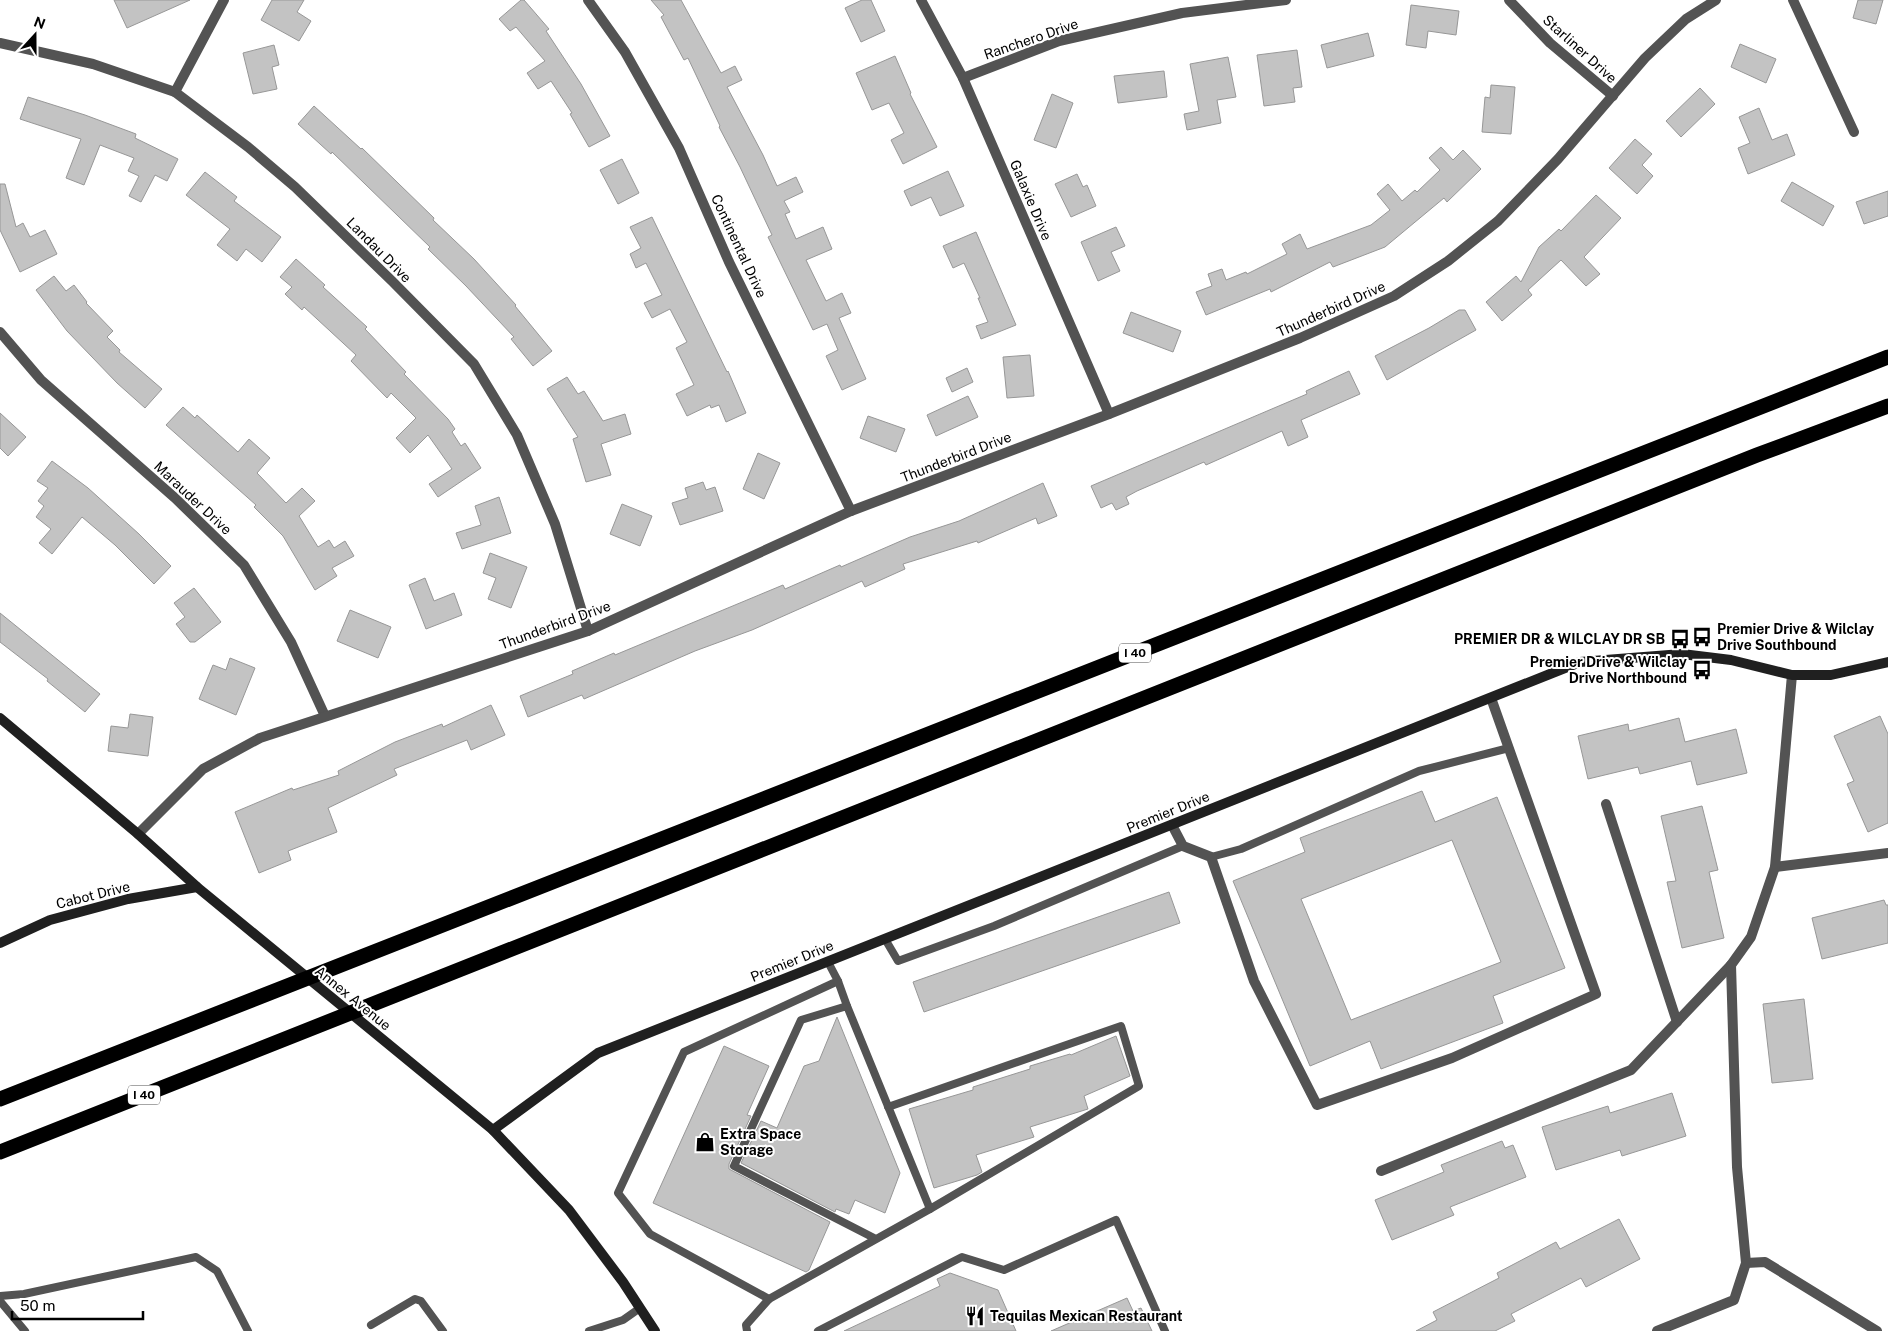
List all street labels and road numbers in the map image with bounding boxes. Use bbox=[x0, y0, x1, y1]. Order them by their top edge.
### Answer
street label: Starliner Drive bbox=[1540, 12, 1620, 86]
street label: Ranchero Drive bbox=[982, 15, 1080, 63]
street label: Galaxie Drive bbox=[1007, 157, 1055, 243]
street label: Continental Drive bbox=[708, 192, 770, 300]
street label: Landau Drive bbox=[343, 214, 415, 286]
street label: Thunderbird Drive bbox=[1274, 278, 1388, 340]
street label: Thunderbird Drive bbox=[899, 429, 1014, 485]
street label: Marauder Drive bbox=[151, 458, 235, 538]
street label: Thunderbird Drive bbox=[497, 597, 613, 653]
road number: I 40 bbox=[1119, 644, 1151, 662]
street label: Premier Drive bbox=[1124, 788, 1212, 836]
street label: Cabot Drive bbox=[54, 878, 132, 912]
street label: Premier Drive bbox=[748, 937, 836, 985]
street label: Annex Avenue bbox=[312, 963, 394, 1033]
road number: I 40 bbox=[128, 1086, 160, 1104]

